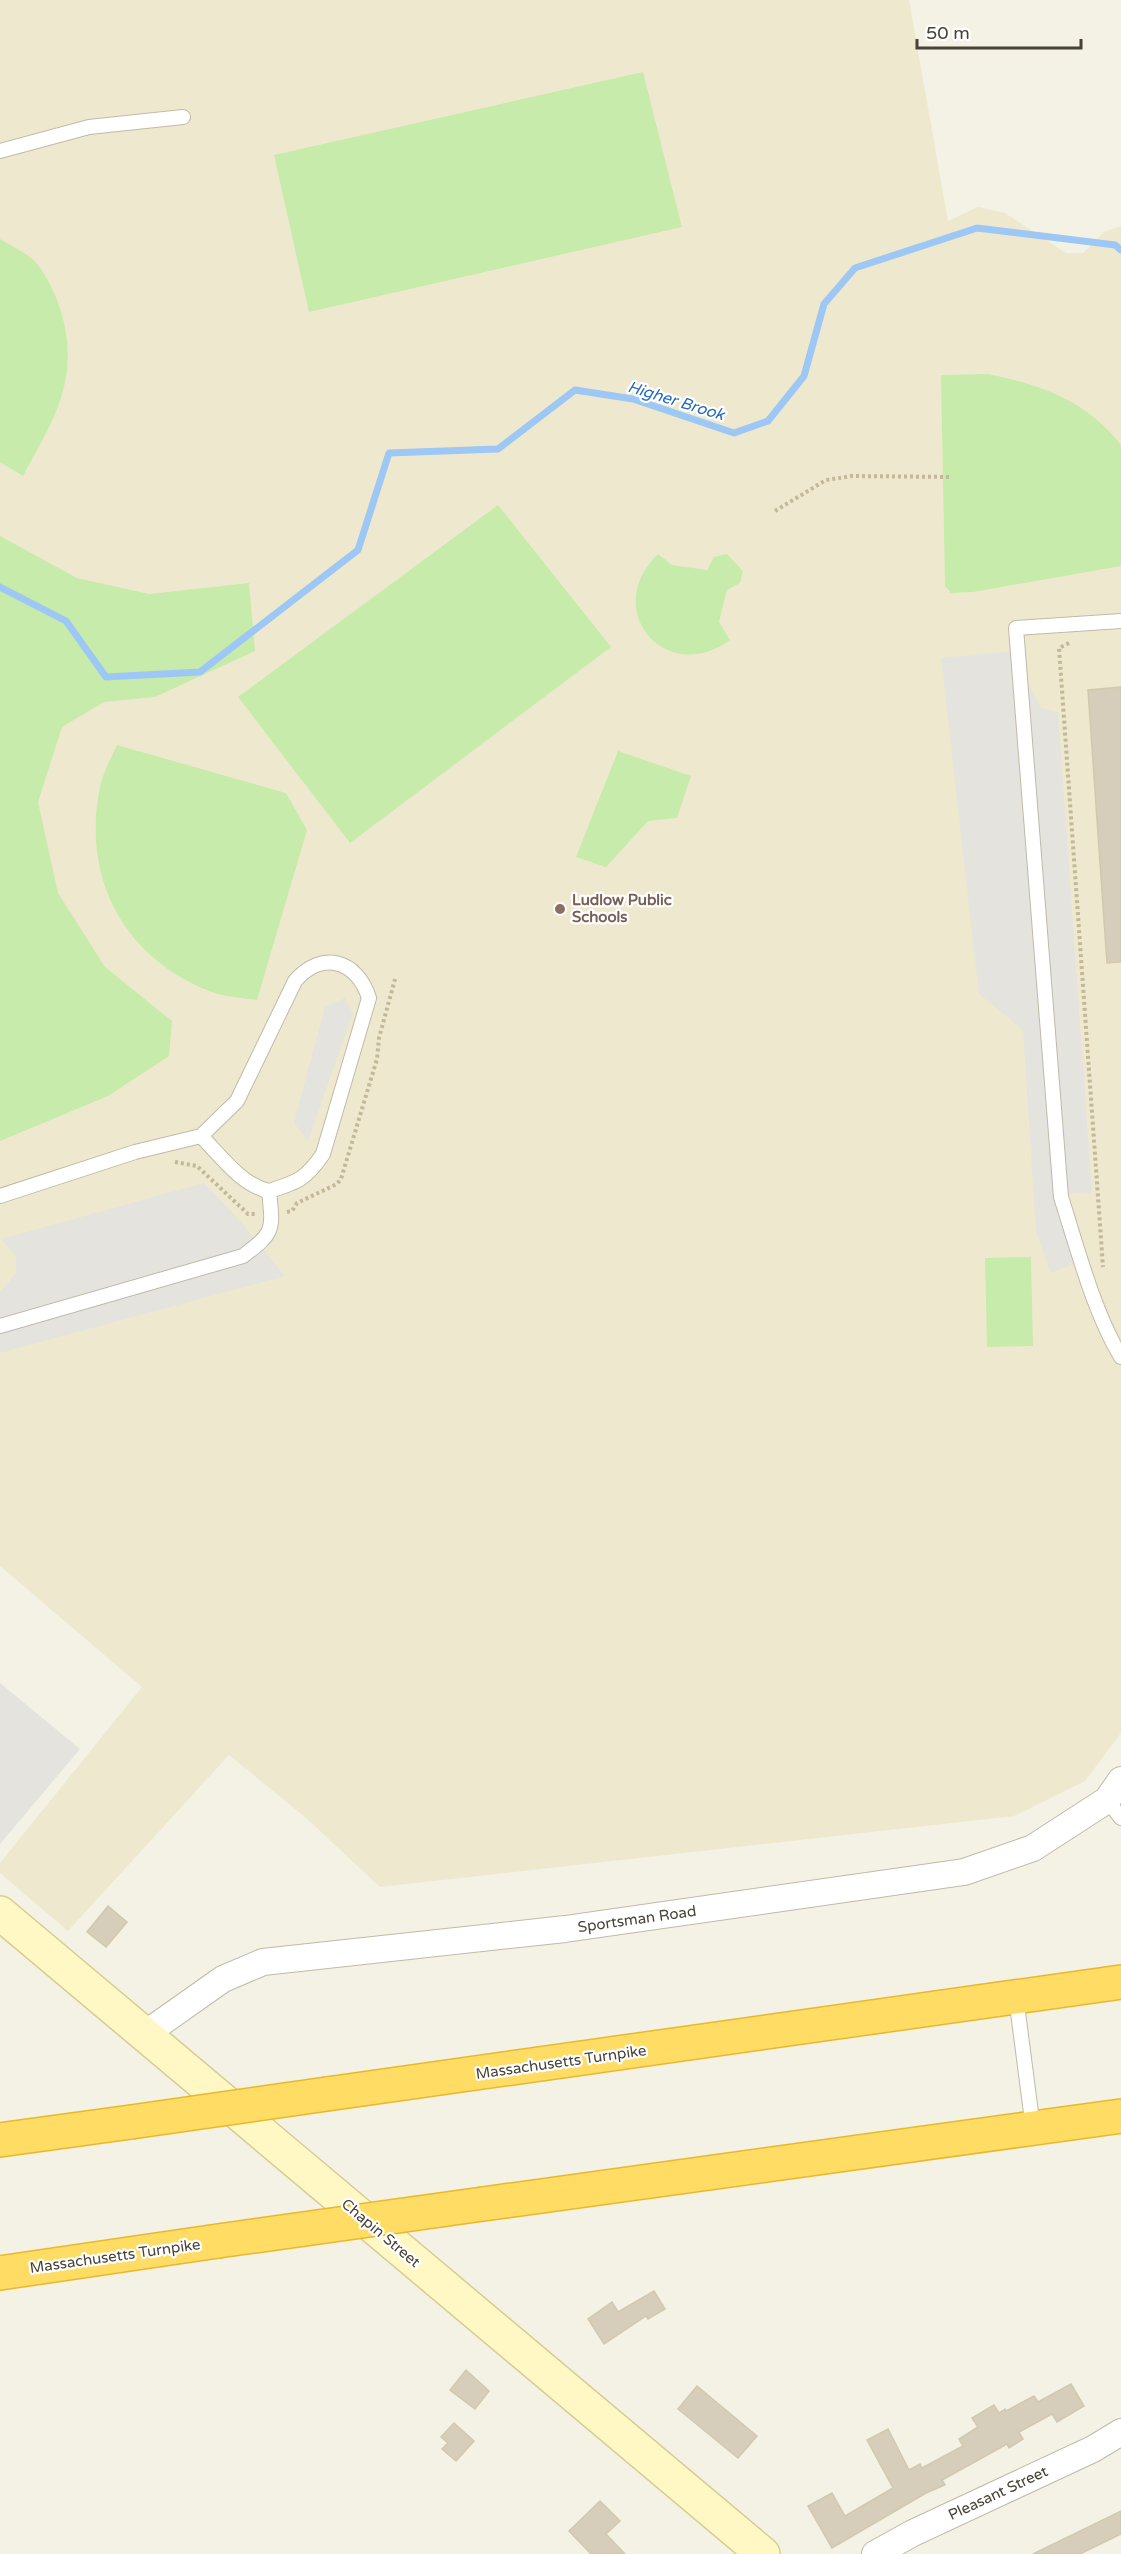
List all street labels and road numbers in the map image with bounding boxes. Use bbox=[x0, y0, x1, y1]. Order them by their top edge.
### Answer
street label: Sportsman Road bbox=[577, 1902, 697, 1936]
street label: Massachusetts Turnpike bbox=[474, 2041, 648, 2083]
street label: Chapin Street bbox=[338, 2195, 424, 2271]
street label: Massachusetts Turnpike bbox=[28, 2235, 202, 2277]
street label: Pleasant Street bbox=[945, 2462, 1051, 2524]

